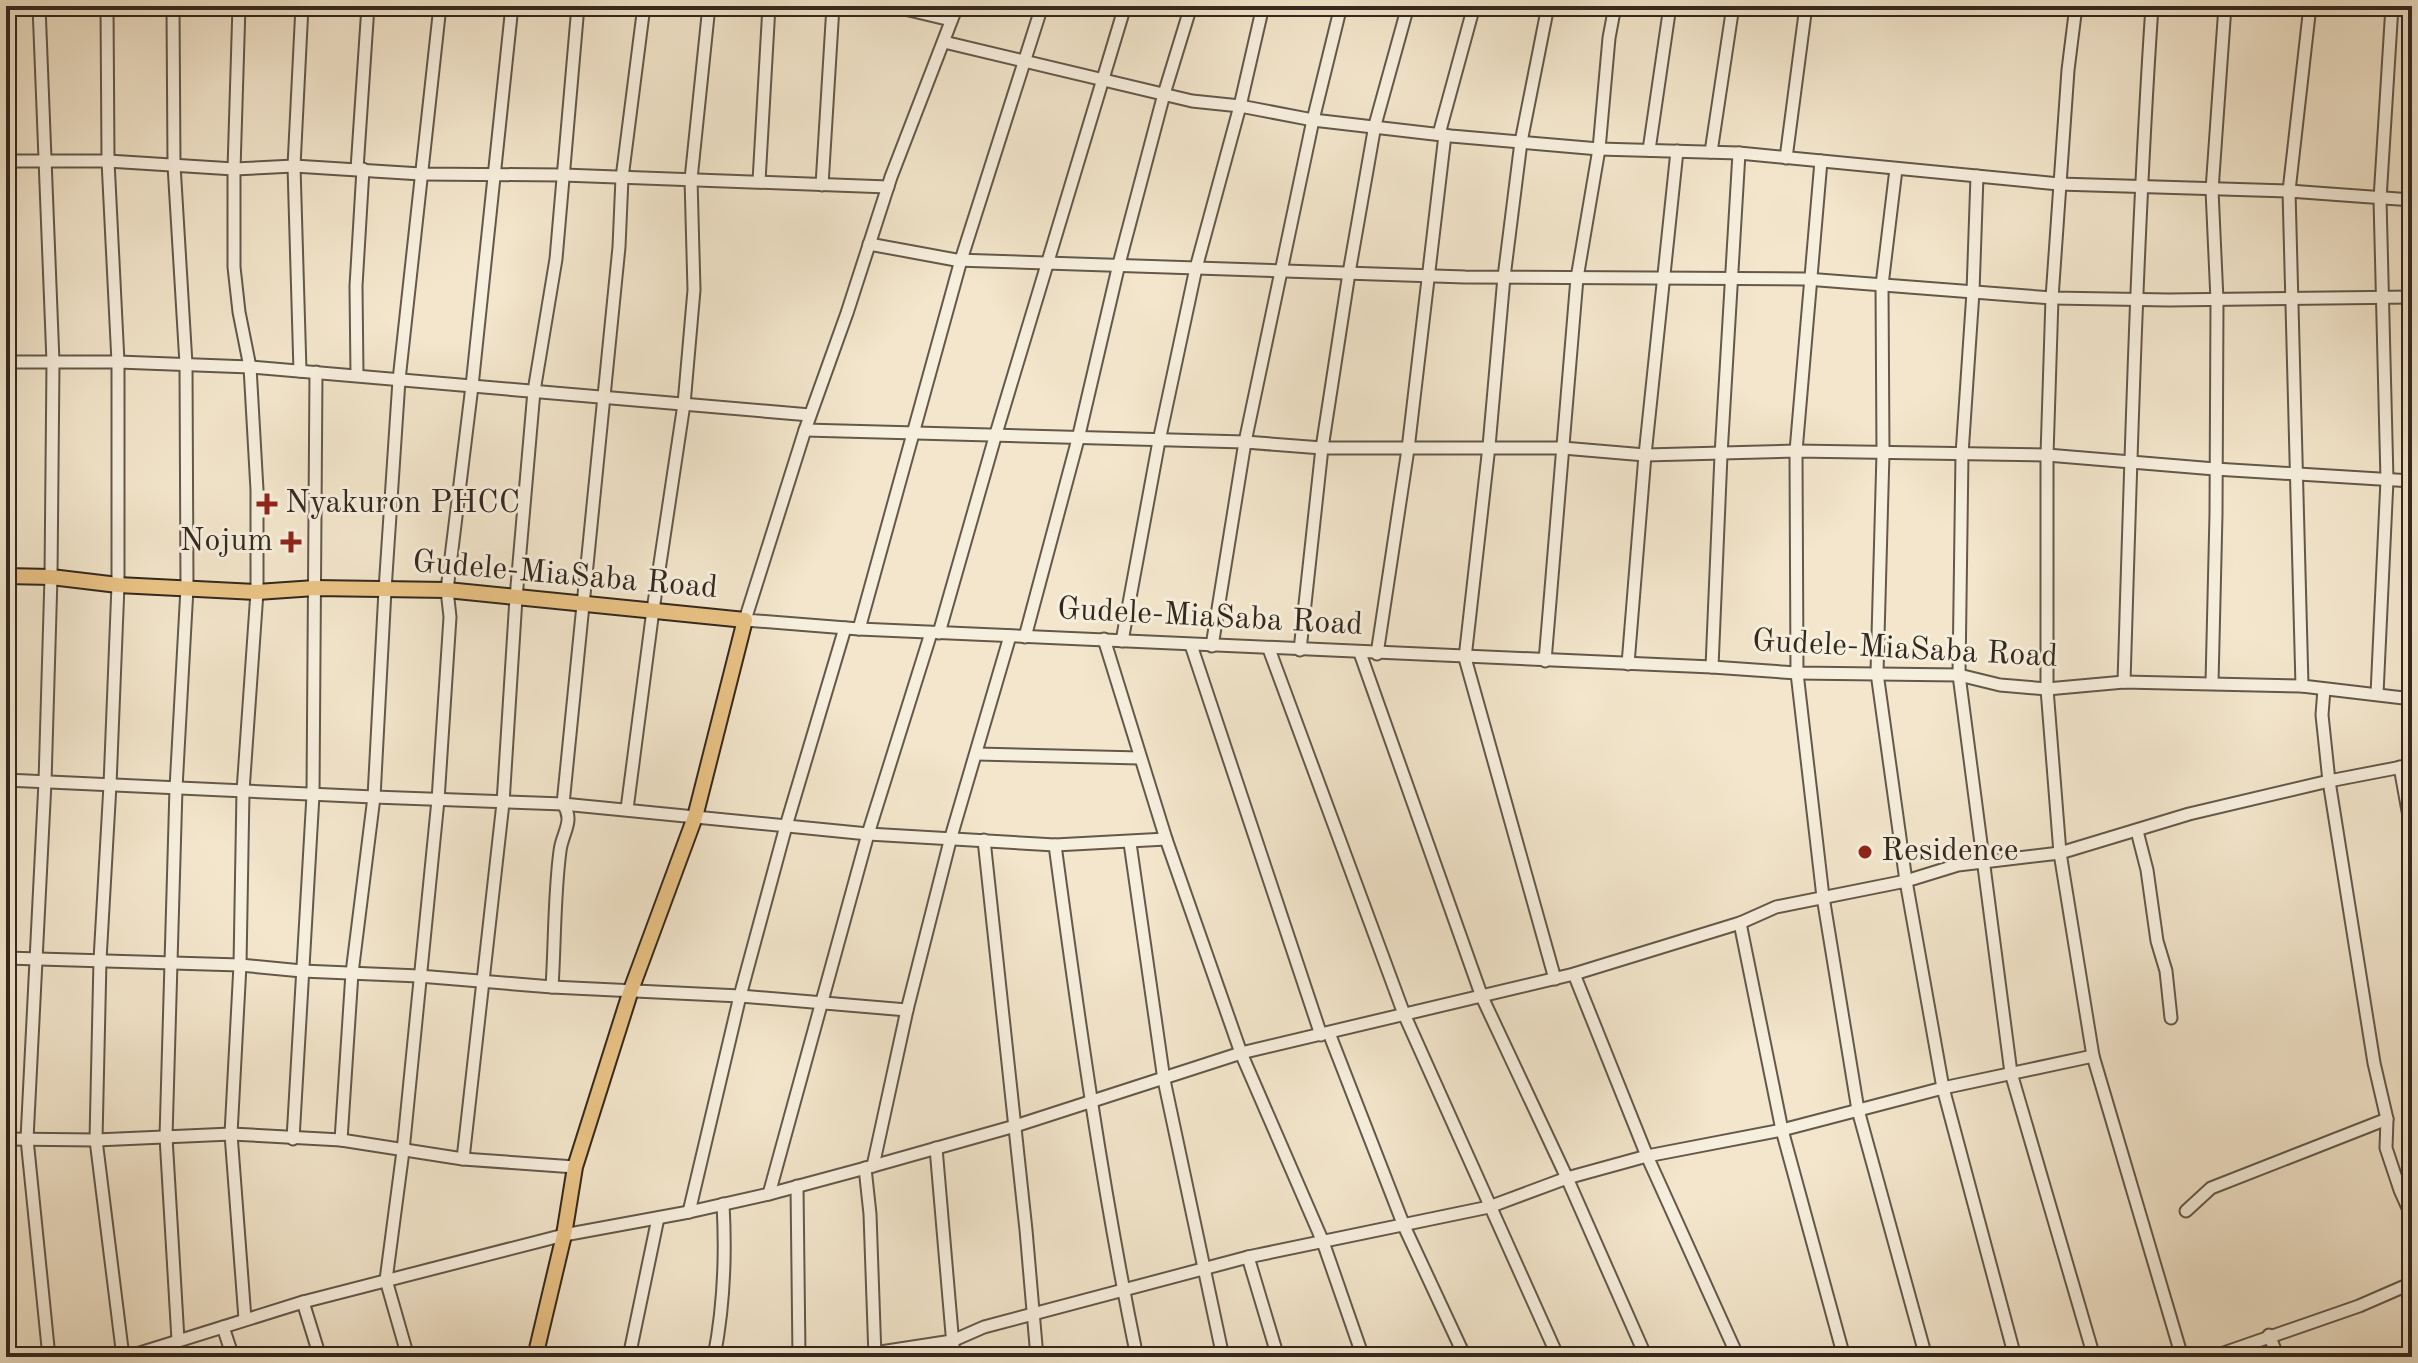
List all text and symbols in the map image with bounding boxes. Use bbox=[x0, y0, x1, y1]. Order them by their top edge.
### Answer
place label: Nyakuron PHCC bbox=[285, 488, 520, 520]
marker: Nyakuron PHCC bbox=[256, 493, 278, 515]
place label: Nojum bbox=[180, 526, 273, 558]
marker: Nojum bbox=[280, 531, 302, 553]
street label: Gudele-MiaSaba Road bbox=[411, 547, 719, 605]
street label: Gudele-MiaSaba Road bbox=[1056, 594, 1364, 642]
street label: Gudele-MiaSaba Road bbox=[1751, 626, 2059, 674]
place label: Residence bbox=[1881, 836, 2019, 868]
marker: Residence bbox=[1856, 843, 1874, 861]

